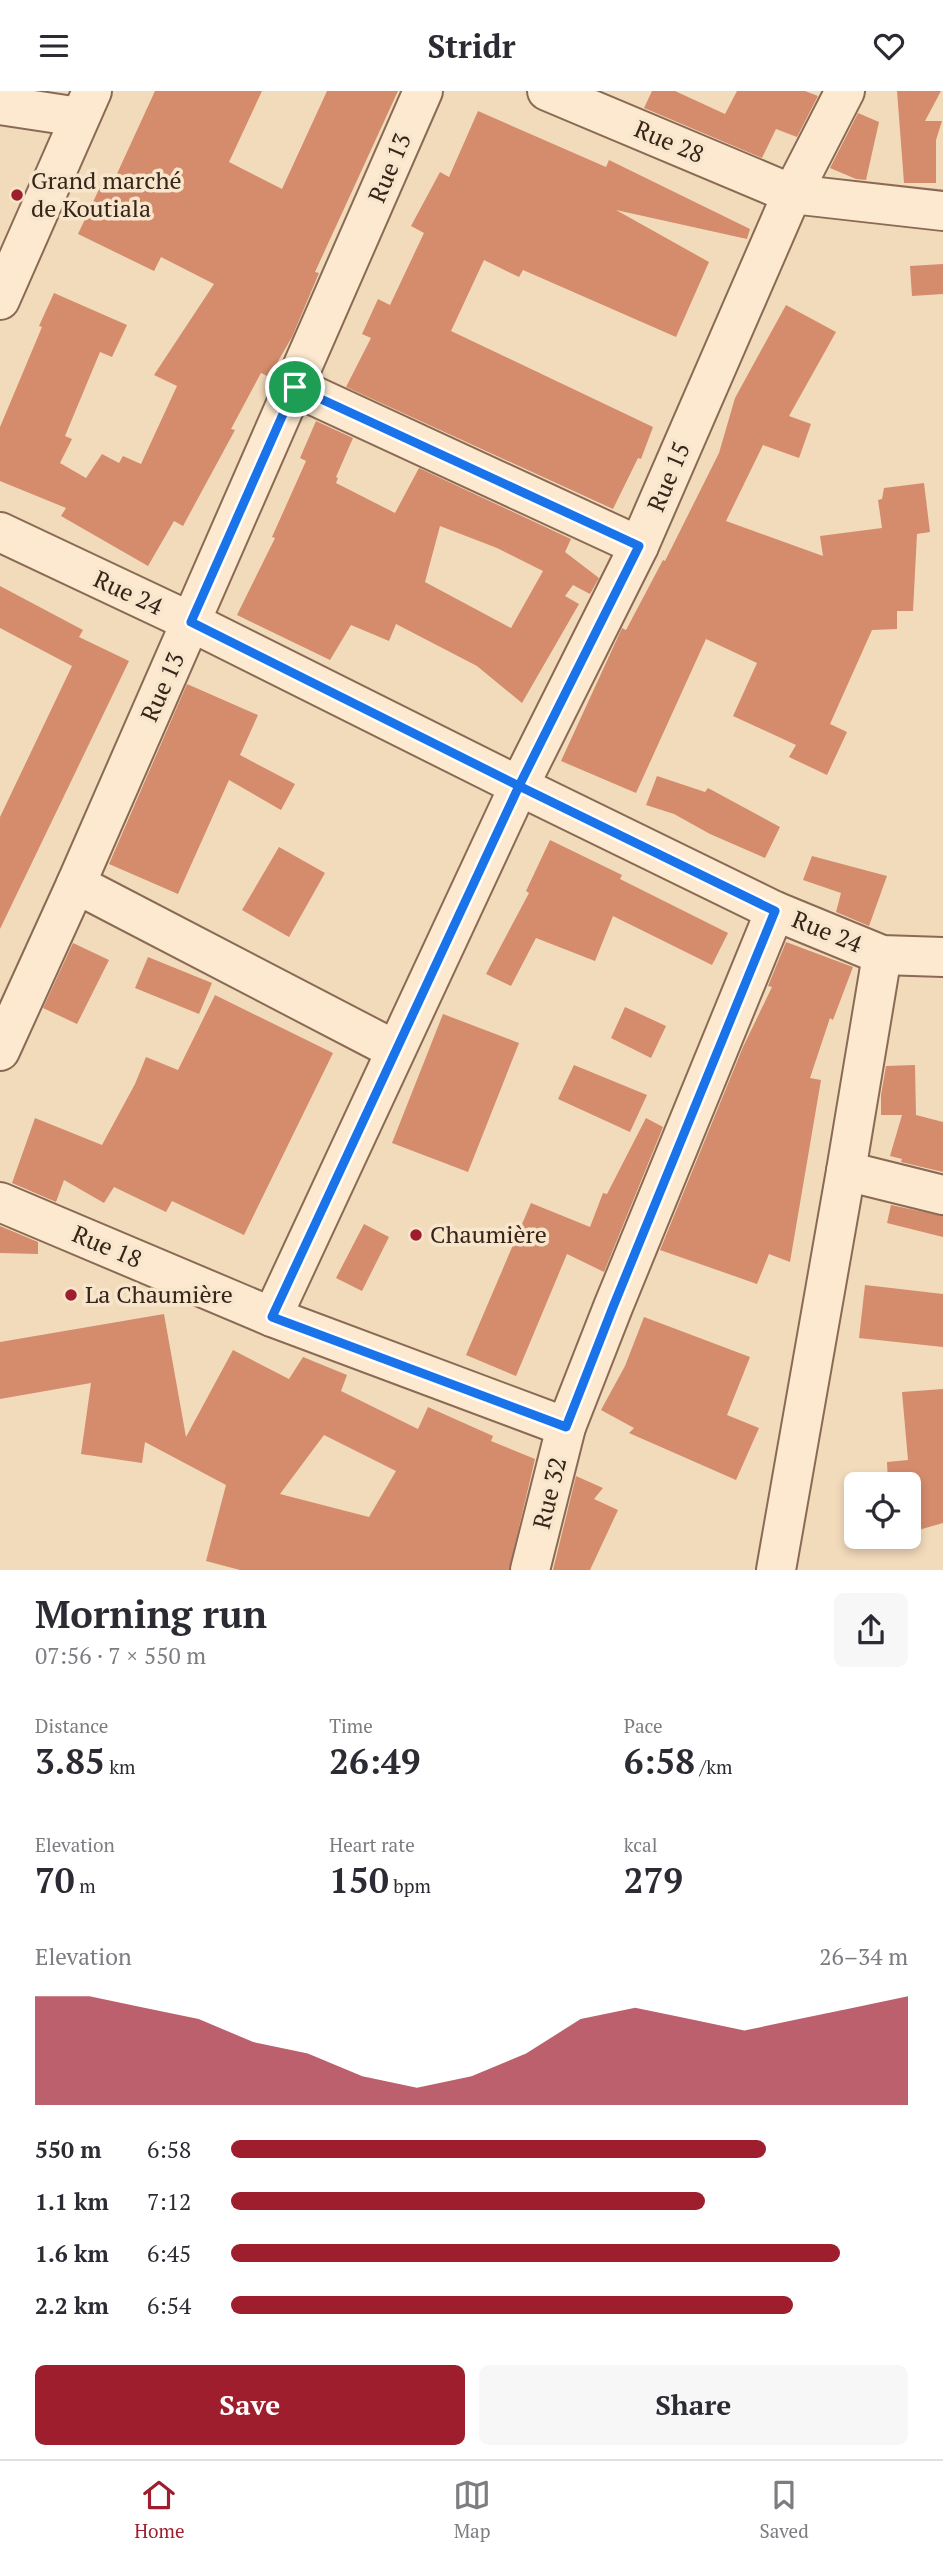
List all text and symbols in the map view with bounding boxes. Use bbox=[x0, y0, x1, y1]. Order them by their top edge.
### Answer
text: Stridr bbox=[427, 25, 516, 67]
icon: menu bbox=[35, 27, 73, 65]
icon: heart bbox=[870, 27, 908, 65]
street label: Rue 28 bbox=[630, 112, 709, 170]
street label: Rue 13 bbox=[360, 128, 418, 207]
place label: Grand marché de Koutiala bbox=[31, 164, 182, 224]
marker: Grand marché de Koutiala bbox=[9, 187, 25, 203]
pin bbox=[265, 357, 325, 417]
icon: arrive bbox=[276, 368, 314, 406]
street label: Rue 15 bbox=[639, 437, 697, 516]
street label: Rue 24 bbox=[89, 562, 168, 622]
street label: Rue 13 bbox=[133, 647, 191, 726]
street label: Rue 24 bbox=[788, 903, 867, 960]
street label: Rue 18 bbox=[68, 1217, 147, 1275]
place label: Chaumière bbox=[430, 1218, 547, 1250]
marker: Chaumière bbox=[408, 1227, 424, 1243]
place label: La Chaumière bbox=[85, 1278, 233, 1310]
marker: La Chaumière bbox=[63, 1287, 79, 1303]
street label: Rue 32 bbox=[525, 1454, 573, 1532]
map controls bbox=[844, 1472, 921, 1549]
button: locate bbox=[844, 1472, 921, 1549]
text: Morning run bbox=[35, 1589, 267, 1639]
button: share bbox=[834, 1593, 908, 1667]
text: 07:56 · 7 × 550 m bbox=[35, 1640, 206, 1671]
text: Distance bbox=[35, 1713, 108, 1738]
text: Time bbox=[329, 1713, 373, 1738]
text: Pace bbox=[624, 1713, 663, 1738]
text: 3.85 bbox=[35, 1738, 105, 1784]
text: 26:49 bbox=[329, 1738, 420, 1784]
text: 6:58 bbox=[624, 1738, 695, 1784]
text: km bbox=[105, 1754, 136, 1779]
text: /km bbox=[695, 1754, 732, 1779]
text: Elevation bbox=[35, 1832, 115, 1857]
text: Heart rate bbox=[329, 1832, 415, 1857]
text: kcal bbox=[624, 1832, 657, 1857]
text: 70 bbox=[35, 1857, 75, 1903]
text: 150 bbox=[329, 1857, 389, 1903]
text: 279 bbox=[624, 1857, 683, 1903]
text: m bbox=[75, 1873, 96, 1898]
text: bpm bbox=[389, 1873, 431, 1898]
text: Elevation bbox=[35, 1941, 132, 1972]
text: 26–34 m bbox=[819, 1941, 908, 1972]
text: 550 m bbox=[35, 2134, 101, 2165]
text: 6:58 bbox=[147, 2134, 191, 2165]
text: 1.1 km bbox=[35, 2186, 109, 2217]
text: 7:12 bbox=[147, 2186, 191, 2217]
text: 1.6 km bbox=[35, 2238, 109, 2269]
text: 6:45 bbox=[147, 2238, 191, 2269]
text: 2.2 km bbox=[35, 2290, 109, 2321]
text: 6:54 bbox=[147, 2290, 191, 2321]
button: Save bbox=[35, 2365, 465, 2445]
button: Share bbox=[479, 2365, 908, 2445]
tab: Home bbox=[134, 2476, 185, 2543]
tab: Map bbox=[453, 2476, 491, 2543]
tab: Saved bbox=[760, 2476, 809, 2543]

